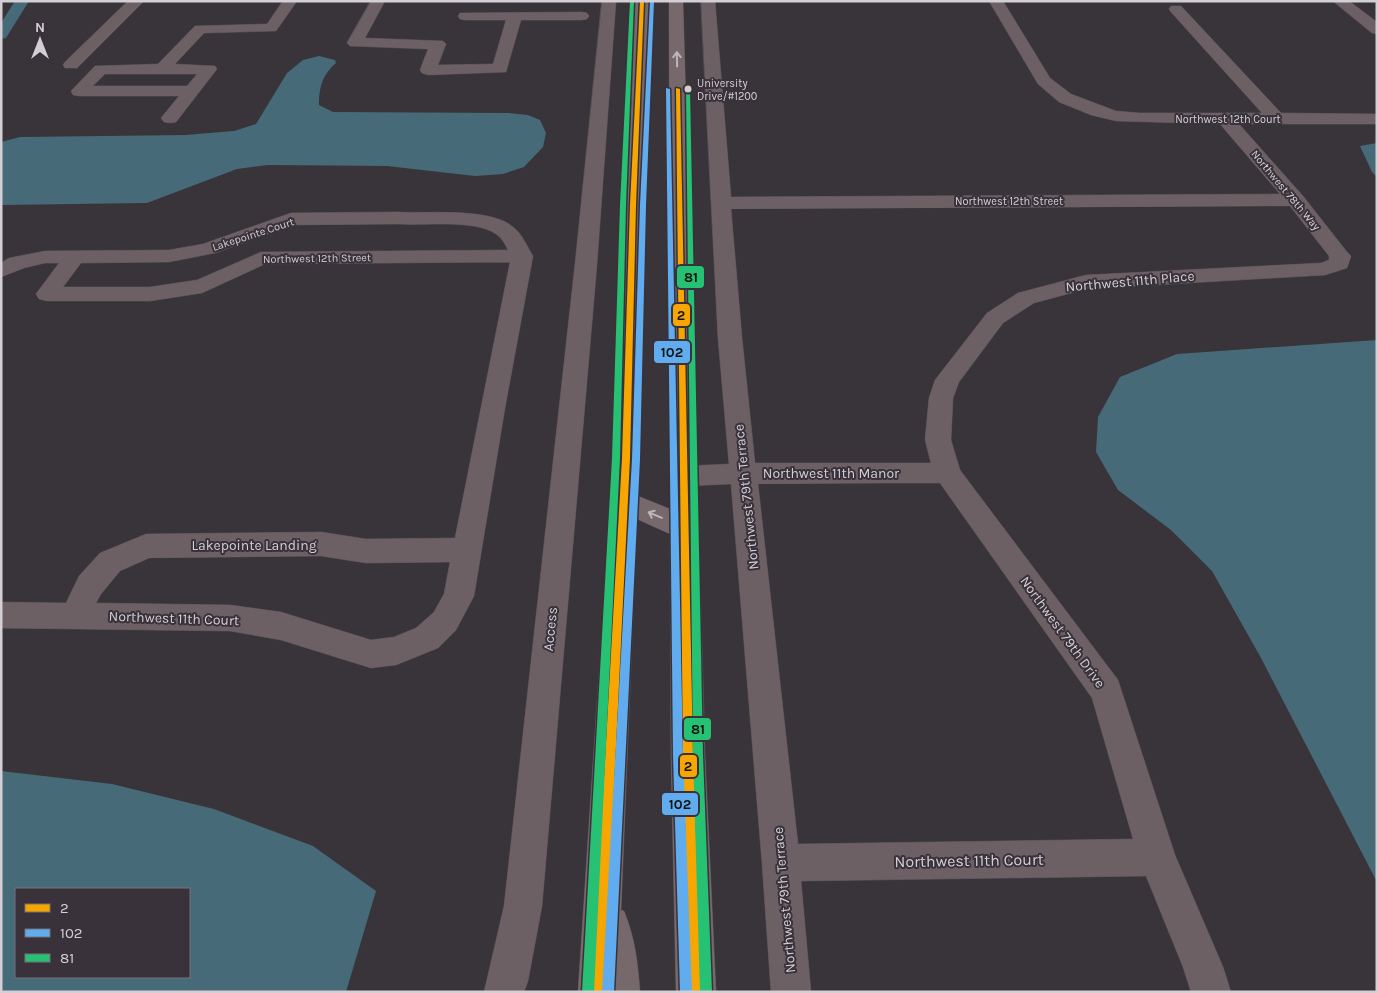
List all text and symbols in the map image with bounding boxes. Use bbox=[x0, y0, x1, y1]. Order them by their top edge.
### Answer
north arrow bbox=[15, 15, 65, 65]
text: N bbox=[35, 19, 45, 36]
one-way arrow bbox=[672, 51, 682, 68]
place label: University Drive/#1200 bbox=[697, 77, 757, 103]
marker: University Drive/#1200 bbox=[683, 84, 693, 94]
street label: Northwest 12th Court bbox=[1175, 113, 1281, 126]
street label: Northwest 78th Way bbox=[1248, 148, 1323, 233]
street label: Northwest 12th Street bbox=[955, 195, 1063, 208]
street label: Lakepointe Court bbox=[211, 215, 296, 254]
street label: Northwest 12th Street bbox=[263, 251, 371, 266]
line badge: 81 bbox=[676, 265, 705, 289]
street label: Northwest 11th Place bbox=[1065, 267, 1195, 296]
text: 81 bbox=[684, 269, 698, 286]
line badge: 2 bbox=[672, 303, 691, 327]
text: 2 bbox=[677, 307, 685, 324]
line badge: 102 bbox=[653, 340, 691, 364]
text: 102 bbox=[661, 344, 683, 361]
street label: Northwest 79th Terrace bbox=[730, 423, 763, 571]
street label: Northwest 11th Manor bbox=[763, 465, 900, 482]
one-way arrow bbox=[648, 510, 663, 519]
street label: Lakepointe Landing bbox=[191, 537, 317, 554]
street label: Northwest 79th Drive bbox=[1016, 573, 1109, 691]
street label: Access bbox=[540, 606, 561, 652]
street label: Northwest 11th Court bbox=[108, 608, 240, 629]
line badge: 81 bbox=[683, 717, 712, 741]
text: 81 bbox=[691, 721, 705, 738]
line badge: 2 bbox=[679, 754, 698, 778]
text: 2 bbox=[684, 758, 692, 775]
line badge: 102 bbox=[661, 792, 699, 816]
text: 102 bbox=[669, 796, 691, 813]
street label: Northwest 79th Terrace bbox=[770, 826, 799, 974]
street label: Northwest 11th Court bbox=[894, 850, 1044, 871]
legend bbox=[15, 888, 190, 978]
text: 2 bbox=[60, 899, 69, 917]
text: 102 bbox=[60, 924, 83, 942]
text: 81 bbox=[60, 949, 74, 967]

